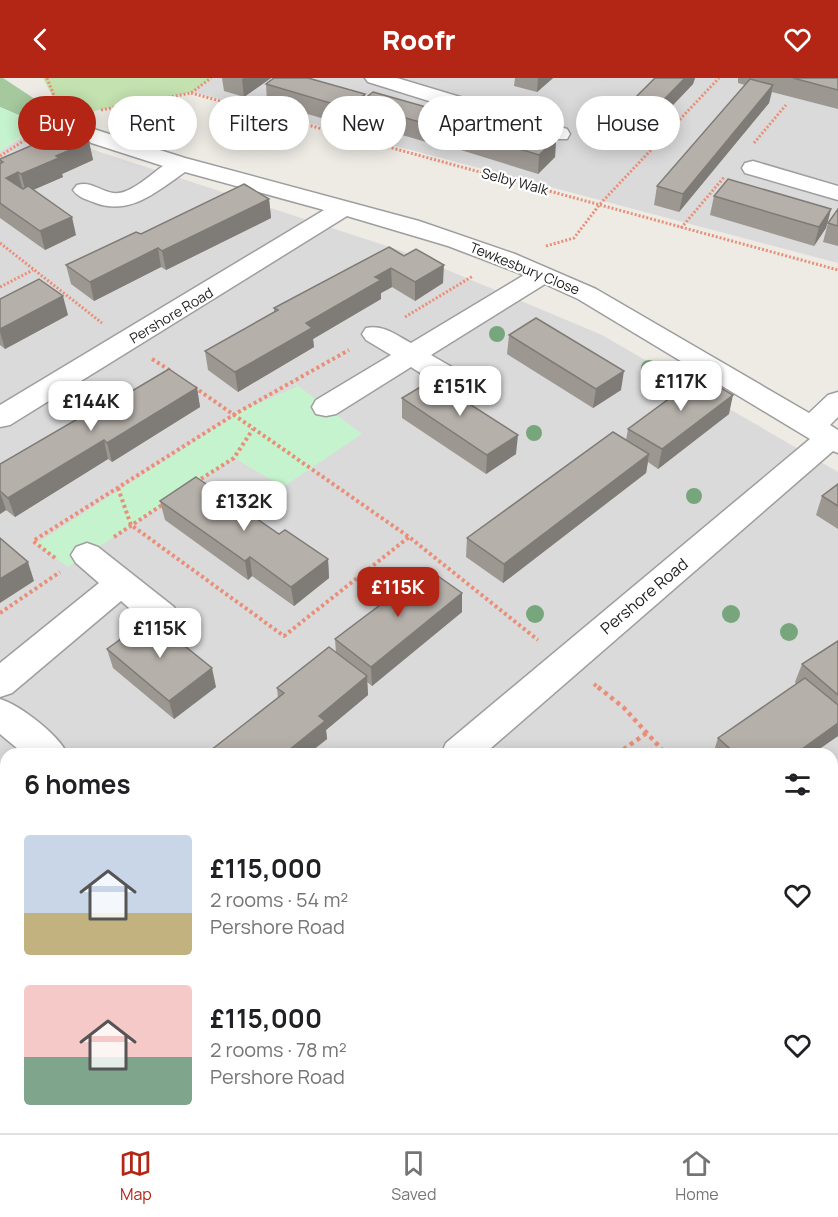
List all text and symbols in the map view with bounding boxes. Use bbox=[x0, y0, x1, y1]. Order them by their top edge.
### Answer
text: Roofr bbox=[382, 21, 456, 58]
icon: back bbox=[24, 23, 57, 56]
icon: heart bbox=[781, 23, 814, 56]
chip: Buy bbox=[18, 96, 96, 150]
chip: Rent bbox=[108, 96, 197, 150]
chip: Filters bbox=[209, 96, 309, 150]
chip: New bbox=[321, 96, 406, 150]
chip: Apartment bbox=[418, 96, 564, 150]
chip: House bbox=[576, 96, 680, 150]
street label: Selby Walk bbox=[479, 163, 552, 199]
street label: Tewkesbury Close bbox=[467, 237, 583, 299]
street label: Pershore Road bbox=[126, 283, 216, 347]
pin: £117K bbox=[639, 361, 723, 412]
pin: £151K bbox=[418, 366, 502, 417]
text: £117K bbox=[655, 367, 707, 394]
text: £151K bbox=[433, 372, 487, 399]
pin: £144K bbox=[49, 381, 133, 432]
text: £144K bbox=[62, 387, 120, 414]
pin: £132K bbox=[202, 481, 286, 532]
text: £132K bbox=[216, 487, 272, 514]
street label: Pershore Road bbox=[596, 553, 692, 639]
pin: £115K bbox=[356, 567, 440, 618]
text: £115K bbox=[371, 573, 425, 600]
pin: £115K bbox=[118, 608, 202, 659]
text: £115K bbox=[133, 614, 187, 641]
text: 6 homes bbox=[24, 766, 131, 802]
icon: filters bbox=[781, 768, 814, 801]
text: £115,000 bbox=[210, 850, 322, 886]
icon: home bbox=[72, 859, 144, 931]
icon: heart bbox=[781, 879, 814, 912]
text: 2 rooms · 54 m² bbox=[210, 886, 348, 913]
text: Pershore Road bbox=[210, 913, 345, 940]
text: £115,000 bbox=[210, 1000, 322, 1036]
icon: home bbox=[72, 1009, 144, 1081]
icon: heart bbox=[781, 1029, 814, 1062]
text: 2 rooms · 78 m² bbox=[210, 1036, 347, 1063]
text: Pershore Road bbox=[210, 1063, 345, 1090]
tab: Map bbox=[119, 1147, 152, 1205]
tab: Saved bbox=[391, 1147, 436, 1205]
tab: Home bbox=[675, 1147, 719, 1205]

